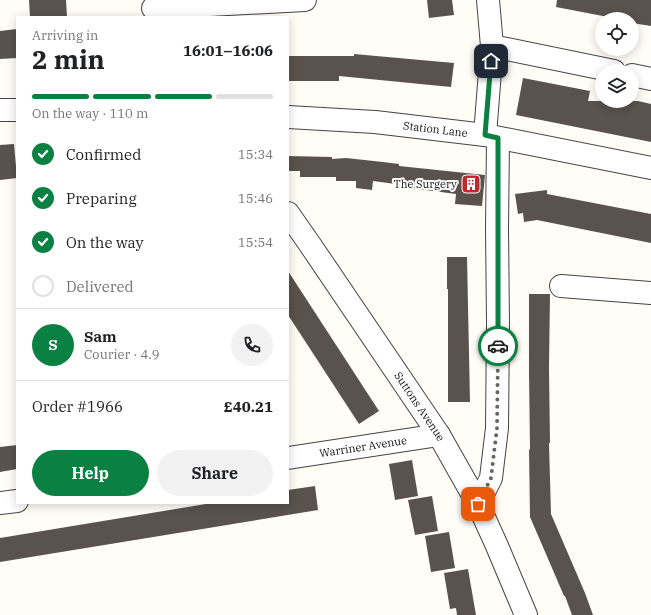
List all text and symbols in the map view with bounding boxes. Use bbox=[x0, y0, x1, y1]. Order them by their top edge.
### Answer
map controls bbox=[595, 12, 639, 108]
button: locate bbox=[595, 12, 639, 56]
text: Arriving in bbox=[32, 27, 98, 44]
text: 16:01–16:06 bbox=[183, 41, 273, 60]
text: 2 min bbox=[32, 42, 105, 76]
pin bbox=[474, 44, 508, 78]
icon: home bbox=[480, 50, 502, 72]
button: layers bbox=[595, 64, 639, 108]
text: On the way · 110 m bbox=[32, 105, 148, 122]
street label: Station Lane bbox=[402, 118, 469, 140]
icon: check bbox=[32, 143, 54, 165]
text: Confirmed bbox=[66, 145, 141, 164]
text: 15:34 bbox=[238, 146, 273, 163]
building icon: The Surgery bbox=[460, 173, 482, 195]
place label: The Surgery bbox=[393, 177, 457, 191]
icon: check bbox=[32, 187, 54, 209]
text: Preparing bbox=[66, 189, 137, 208]
text: 15:46 bbox=[238, 190, 273, 207]
icon: check bbox=[32, 231, 54, 253]
text: On the way bbox=[66, 233, 144, 252]
text: 15:54 bbox=[238, 234, 273, 251]
text: Delivered bbox=[66, 277, 134, 296]
button: phone bbox=[231, 324, 273, 366]
courier bbox=[478, 326, 518, 366]
text: Sam bbox=[84, 327, 117, 346]
text: S bbox=[48, 335, 58, 354]
icon: car bbox=[487, 335, 509, 357]
text: Courier · 4.9 bbox=[84, 346, 160, 363]
street label: Suttons Avenue bbox=[391, 369, 448, 444]
text: Order #1966 bbox=[32, 397, 123, 416]
text: £40.21 bbox=[224, 397, 273, 416]
street label: Warriner Avenue bbox=[318, 433, 408, 460]
button: Help bbox=[32, 450, 149, 496]
button: Share bbox=[157, 450, 273, 496]
pin bbox=[461, 487, 495, 521]
icon: bag bbox=[467, 493, 489, 515]

